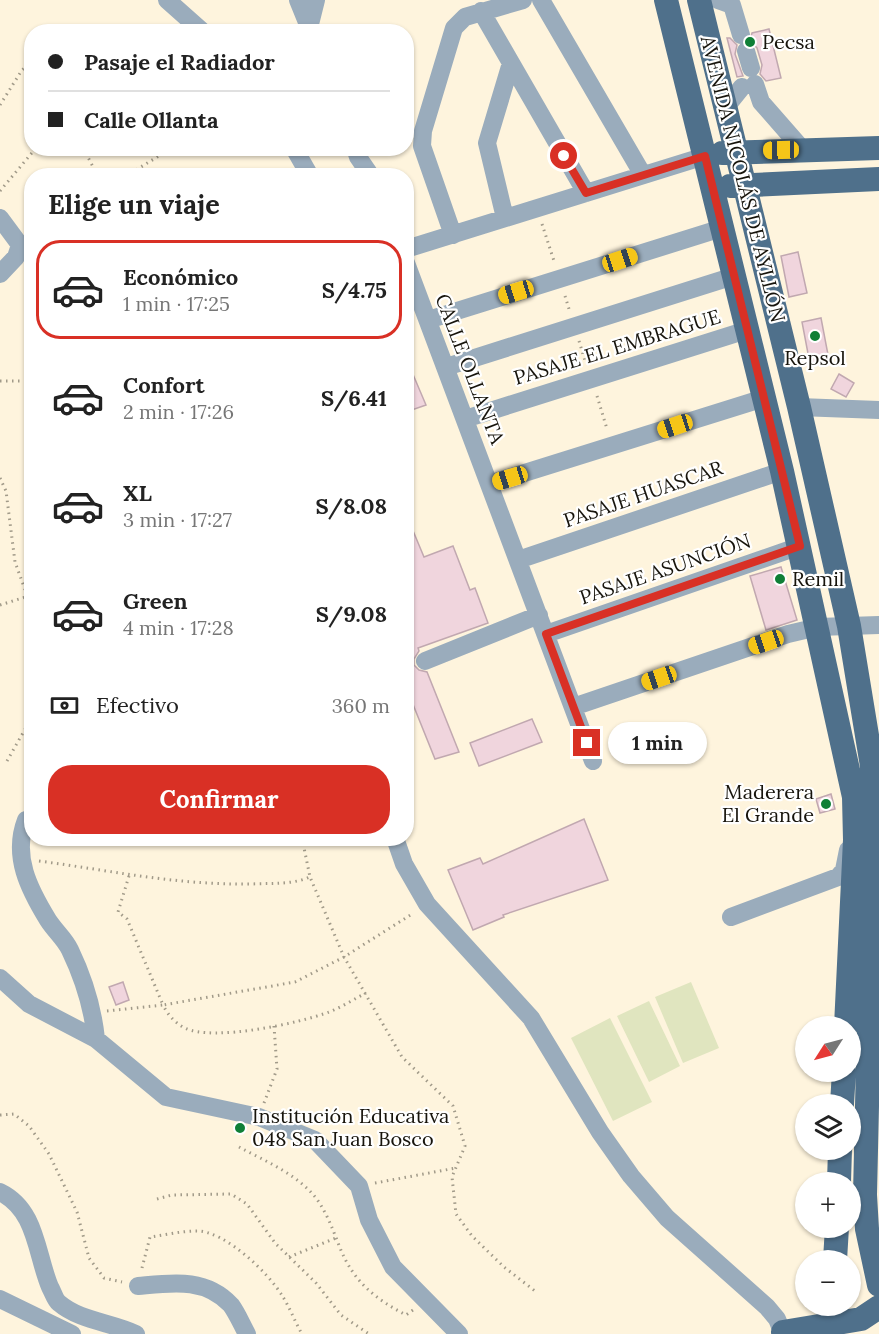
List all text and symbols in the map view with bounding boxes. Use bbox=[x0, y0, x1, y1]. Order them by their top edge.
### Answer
place label: Pecsa bbox=[762, 29, 815, 54]
street label: AVENIDA NICOLÁS DE AYLLÓN bbox=[695, 32, 791, 325]
marker: Pecsa bbox=[743, 35, 757, 49]
text: Pasaje el Radiador bbox=[84, 48, 275, 76]
text: Calle Ollanta bbox=[84, 106, 218, 134]
car bbox=[763, 141, 799, 159]
route start bbox=[550, 142, 577, 169]
text: Elige un viaje bbox=[48, 187, 220, 221]
car bbox=[600, 246, 640, 274]
icon: car bbox=[51, 263, 105, 317]
text: Económico bbox=[123, 263, 238, 291]
text: S/4.75 bbox=[322, 276, 387, 304]
car bbox=[496, 278, 536, 306]
street label: CALLE OLLANTA bbox=[430, 290, 511, 448]
text: 1 min · 17:25 bbox=[123, 291, 230, 316]
street label: PASAJE EL EMBRAGUE bbox=[510, 303, 723, 390]
marker: Repsol bbox=[808, 329, 822, 343]
place label: Repsol bbox=[784, 345, 846, 370]
icon: car bbox=[51, 371, 105, 425]
text: Confort bbox=[123, 371, 205, 399]
text: S/6.41 bbox=[321, 384, 387, 412]
text: 2 min · 17:26 bbox=[123, 399, 234, 424]
car bbox=[655, 412, 695, 440]
street label: PASAJE HUASCAR bbox=[560, 454, 726, 533]
car bbox=[490, 464, 530, 492]
icon: car bbox=[51, 479, 105, 533]
text: XL bbox=[123, 479, 152, 507]
text: S/8.08 bbox=[316, 492, 387, 520]
text: 3 min · 17:27 bbox=[123, 507, 232, 532]
street label: PASAJE ASUNCIÓN bbox=[576, 527, 754, 610]
place label: Remil bbox=[792, 566, 844, 591]
marker: Remil bbox=[773, 572, 787, 586]
icon: car bbox=[51, 587, 105, 641]
text: Green bbox=[123, 587, 188, 615]
text: S/9.08 bbox=[316, 600, 387, 628]
text: 4 min · 17:28 bbox=[123, 615, 234, 640]
car bbox=[746, 628, 786, 656]
car bbox=[639, 664, 679, 692]
icon: cash bbox=[48, 689, 81, 722]
text: Efectivo bbox=[96, 691, 179, 719]
text: 360 m bbox=[332, 693, 390, 718]
callout: 1 min bbox=[608, 722, 707, 764]
route end bbox=[573, 729, 600, 756]
text: 1 min bbox=[632, 730, 683, 755]
button: Confirmar bbox=[48, 765, 390, 834]
place label: Maderera El Grande bbox=[722, 779, 814, 827]
marker: Maderera El Grande bbox=[819, 797, 833, 811]
north arrow bbox=[795, 1016, 861, 1082]
map controls bbox=[795, 1016, 861, 1316]
button: layers bbox=[795, 1094, 861, 1160]
place label: Institución Educativa 048 San Juan Bosco bbox=[252, 1103, 449, 1151]
marker: Institución Educativa 048 San Juan Bosco bbox=[233, 1121, 247, 1135]
button: + bbox=[795, 1172, 861, 1238]
button: − bbox=[795, 1250, 861, 1316]

